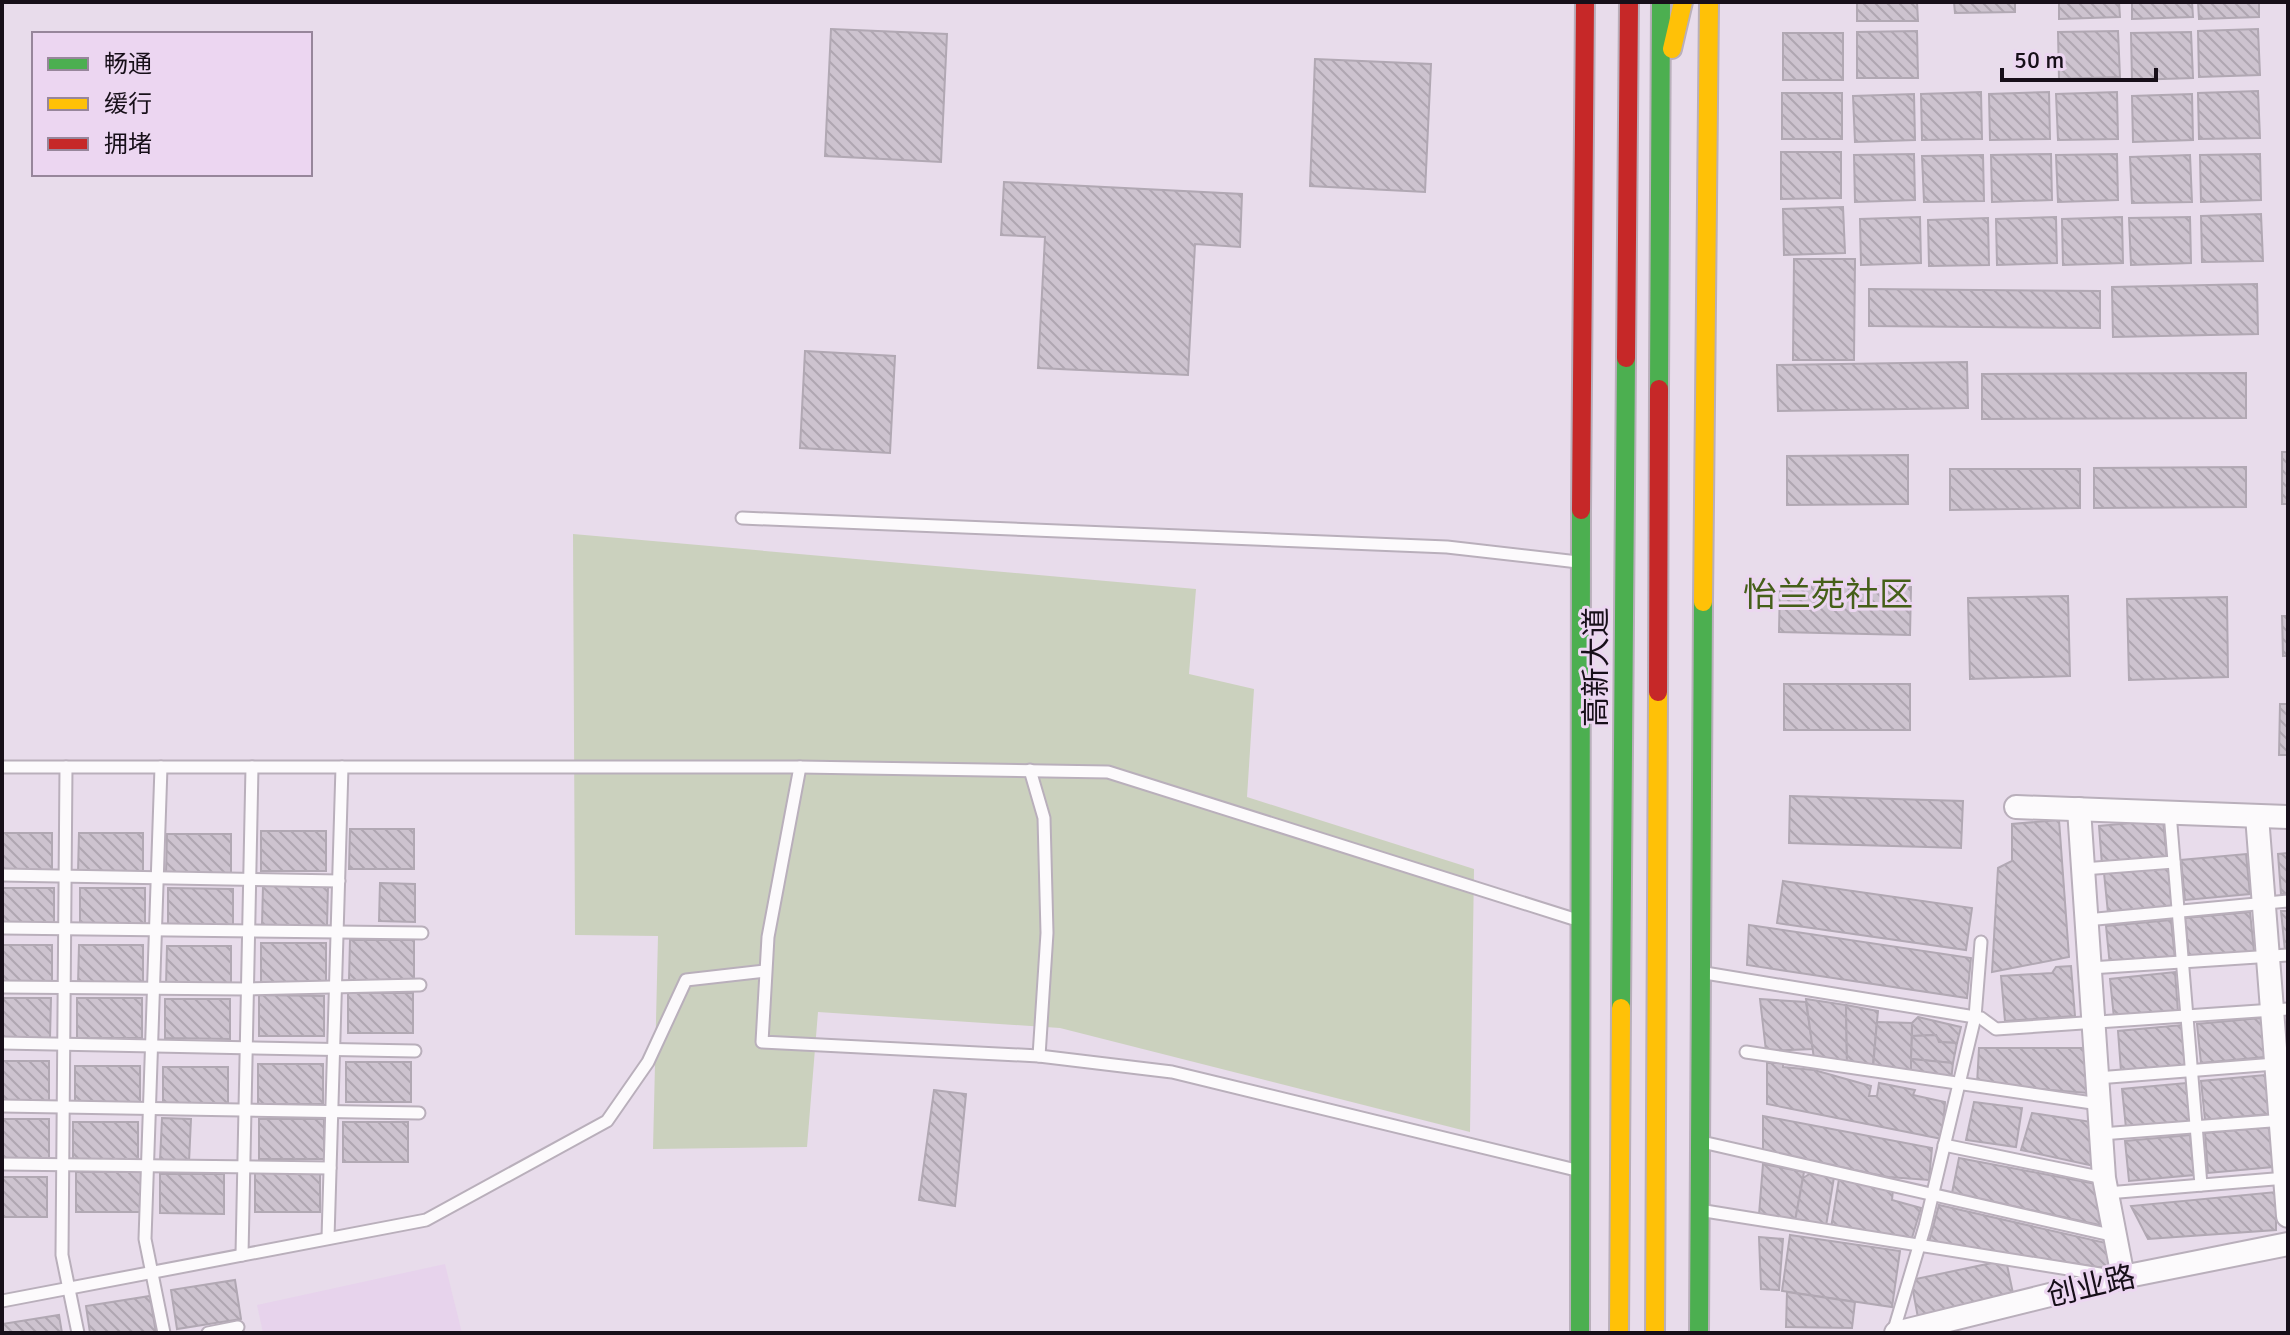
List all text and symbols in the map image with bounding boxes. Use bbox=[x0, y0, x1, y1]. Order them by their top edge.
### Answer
legend bbox=[32, 32, 312, 176]
scale bar bbox=[2002, 32, 2156, 82]
text: 50 m bbox=[2014, 45, 2064, 75]
text: 畅通 bbox=[104, 49, 152, 79]
text: 缓行 bbox=[104, 89, 152, 119]
text: 拥堵 bbox=[104, 129, 152, 159]
district label: 怡兰苑社区 bbox=[1743, 574, 1913, 616]
street label: 高新大道 bbox=[1578, 607, 1615, 727]
street label: 创业路 bbox=[2043, 1258, 2139, 1315]

